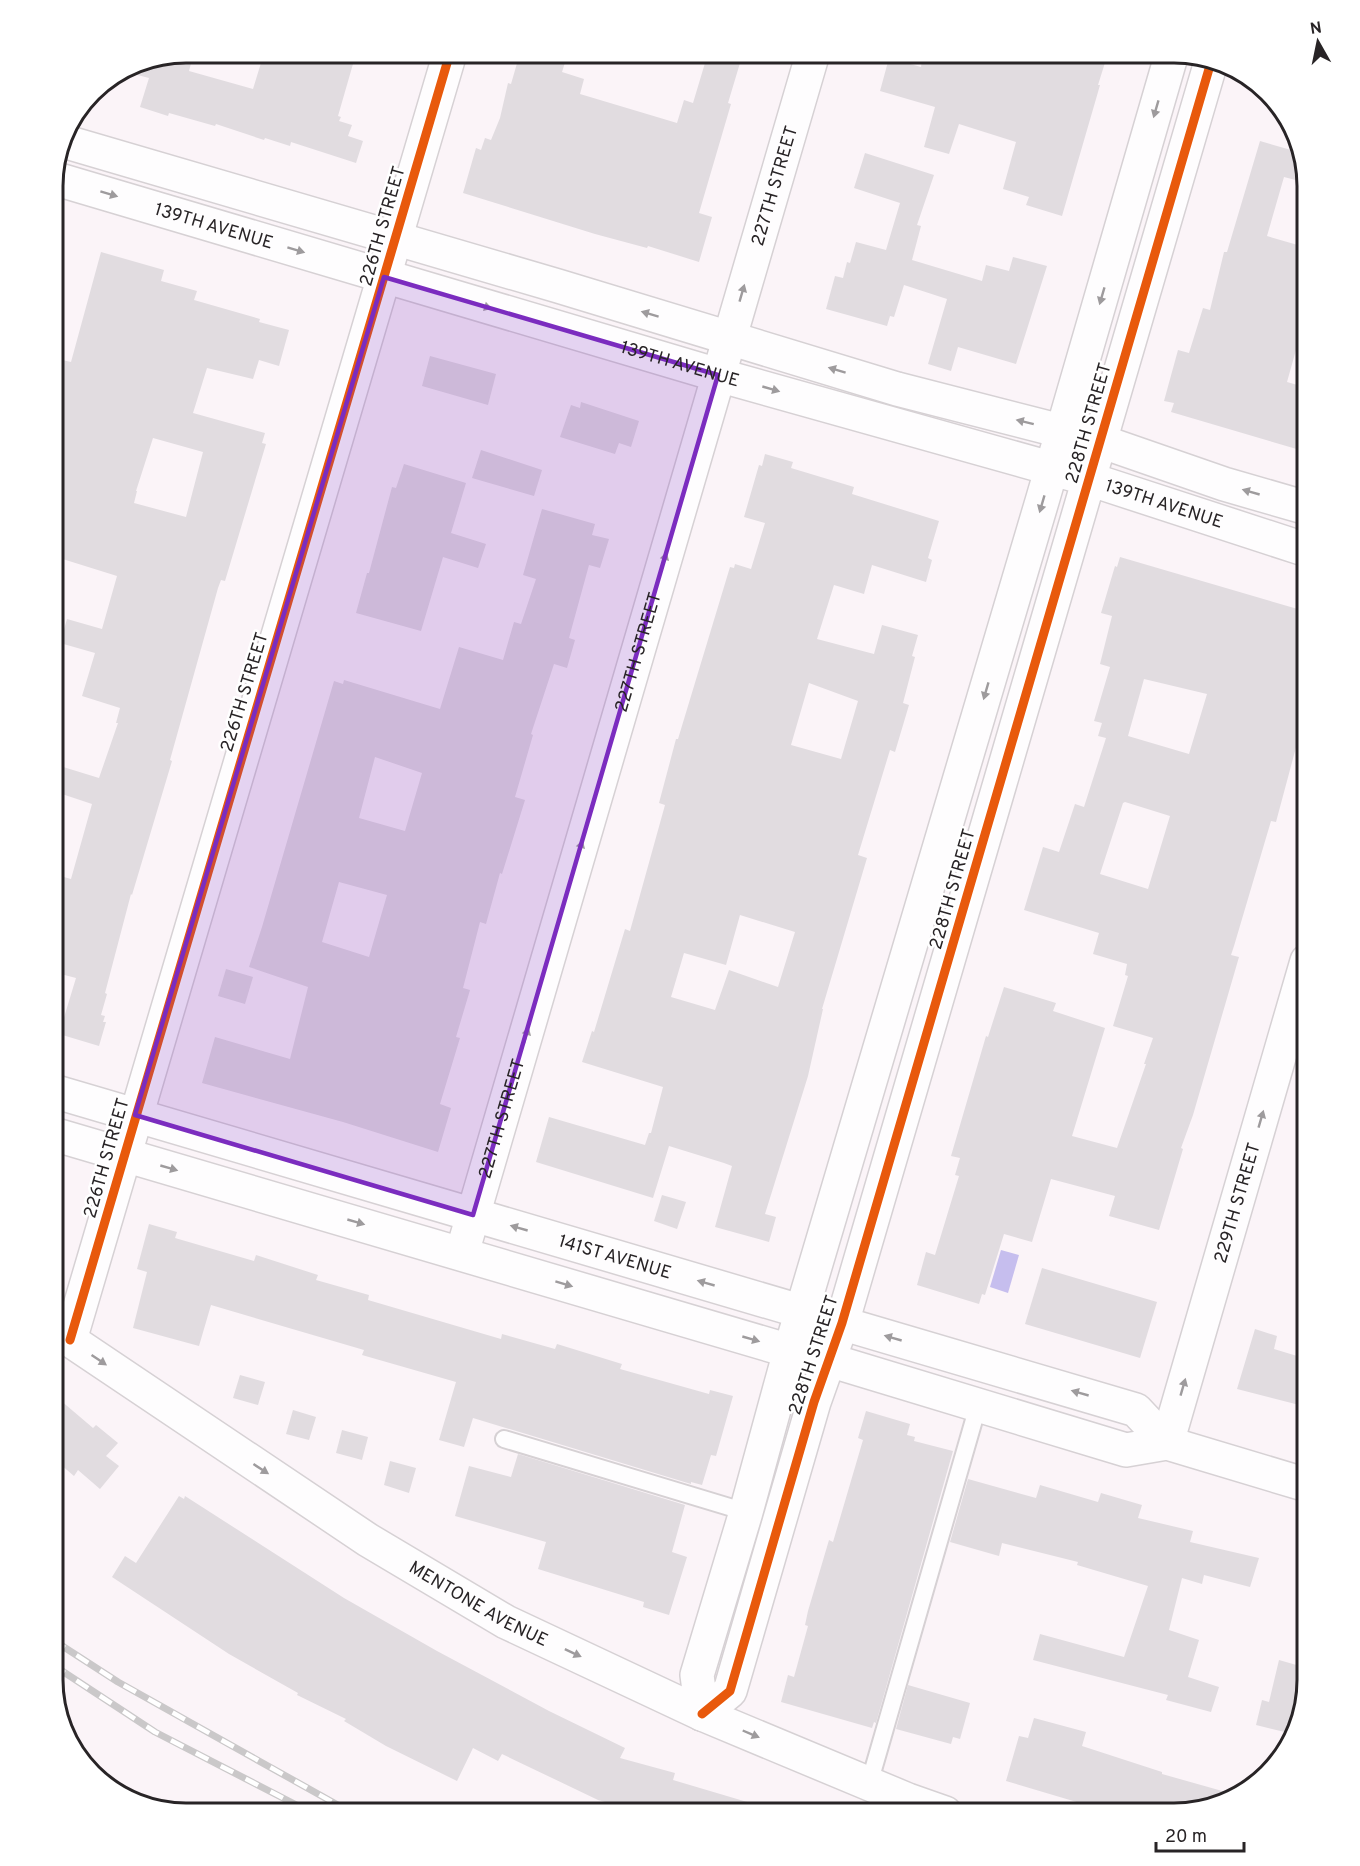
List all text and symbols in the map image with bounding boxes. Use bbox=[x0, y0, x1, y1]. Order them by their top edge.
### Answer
north arrow bbox=[1288, 12, 1348, 72]
text: N bbox=[1309, 18, 1323, 40]
one-way arrow bbox=[1151, 100, 1160, 118]
street label: 227TH STREET bbox=[747, 123, 804, 249]
street label: 226TH STREET bbox=[355, 164, 412, 289]
one-way arrow bbox=[100, 190, 118, 199]
street label: 139TH AVENUE bbox=[152, 199, 276, 256]
one-way arrow bbox=[287, 246, 305, 255]
one-way arrow bbox=[738, 284, 747, 302]
one-way arrow bbox=[1097, 287, 1106, 305]
one-way arrow bbox=[474, 302, 492, 311]
one-way arrow bbox=[641, 309, 659, 318]
street label: 139TH AVENUE bbox=[618, 337, 742, 393]
street label: 228TH STREET bbox=[1061, 360, 1118, 486]
one-way arrow bbox=[828, 365, 846, 375]
one-way arrow bbox=[762, 385, 780, 395]
one-way arrow bbox=[1016, 416, 1034, 426]
street label: 139TH AVENUE bbox=[1102, 475, 1226, 535]
one-way arrow bbox=[1242, 487, 1260, 496]
one-way arrow bbox=[1037, 495, 1046, 513]
one-way arrow bbox=[660, 552, 669, 570]
street label: 227TH STREET bbox=[611, 590, 668, 715]
street label: 226TH STREET bbox=[216, 630, 275, 755]
one-way arrow bbox=[981, 682, 990, 700]
street label: 228TH STREET bbox=[925, 826, 982, 952]
one-way arrow bbox=[576, 840, 585, 858]
one-way arrow bbox=[521, 1027, 531, 1045]
street label: 227TH STREET bbox=[474, 1056, 531, 1182]
street label: 226TH STREET bbox=[79, 1096, 136, 1221]
one-way arrow bbox=[1257, 1110, 1266, 1128]
street label: 229TH STREET bbox=[1210, 1140, 1267, 1266]
one-way arrow bbox=[160, 1164, 178, 1173]
one-way arrow bbox=[347, 1218, 365, 1228]
one-way arrow bbox=[510, 1223, 528, 1232]
street label: 141ST AVENUE bbox=[556, 1231, 674, 1286]
one-way arrow bbox=[697, 1278, 715, 1287]
one-way arrow bbox=[555, 1280, 573, 1289]
street label: 228TH STREET bbox=[784, 1293, 845, 1418]
one-way arrow bbox=[884, 1333, 902, 1342]
one-way arrow bbox=[742, 1335, 760, 1344]
one-way arrow bbox=[91, 1354, 107, 1366]
one-way arrow bbox=[1179, 1378, 1188, 1396]
one-way arrow bbox=[1071, 1388, 1089, 1397]
one-way arrow bbox=[253, 1464, 269, 1475]
street label: MENTONE AVENUE bbox=[404, 1557, 551, 1653]
one-way arrow bbox=[565, 1649, 582, 1658]
one-way arrow bbox=[742, 1729, 760, 1739]
scale bar bbox=[1156, 1815, 1244, 1853]
text: 20 m bbox=[1165, 1826, 1207, 1849]

